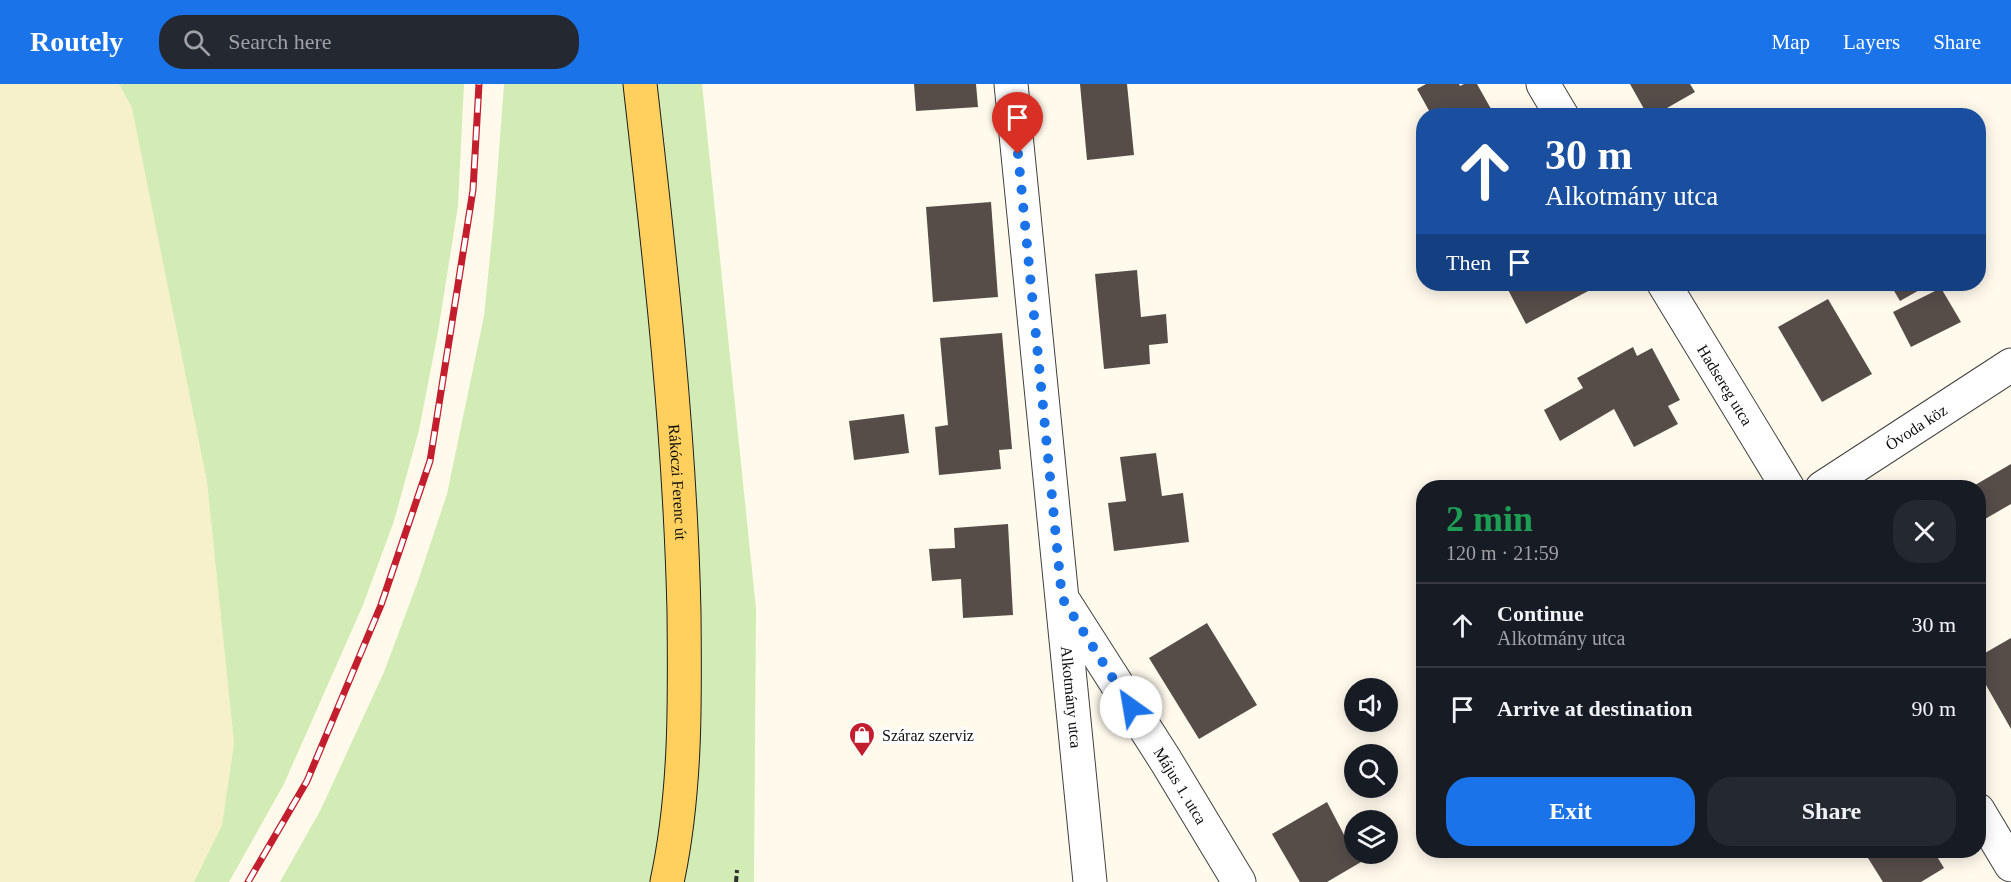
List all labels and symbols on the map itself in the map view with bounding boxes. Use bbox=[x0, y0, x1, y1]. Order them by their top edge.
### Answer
pin bbox=[992, 92, 1043, 154]
street label: Hadsereg utca bbox=[1694, 341, 1756, 428]
street label: Óvoda köz bbox=[1881, 401, 1950, 453]
street label: Rákóczi Ferenc út bbox=[666, 423, 690, 541]
street label: Alkotmány utca bbox=[1058, 645, 1085, 749]
position arrow bbox=[1099, 675, 1163, 739]
shop icon: Száraz szerviz bbox=[847, 720, 877, 758]
place label: Száraz szerviz bbox=[882, 727, 974, 744]
street label: Május 1. utca bbox=[1151, 744, 1210, 827]

